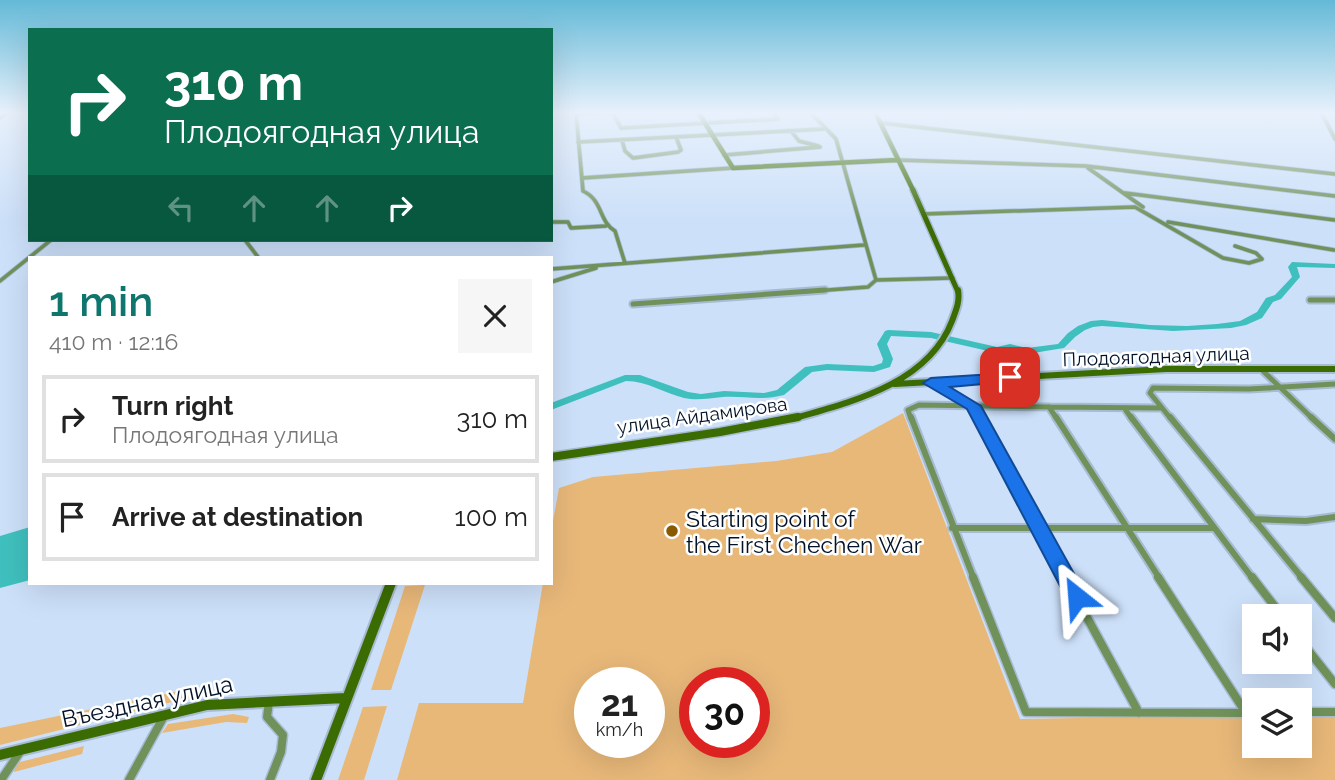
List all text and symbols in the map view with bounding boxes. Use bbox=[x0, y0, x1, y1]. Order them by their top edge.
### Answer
text: 310 m bbox=[164, 54, 303, 111]
icon: right bbox=[49, 56, 140, 147]
text: Плодоягодная улица bbox=[164, 113, 479, 150]
icon: left bbox=[162, 189, 200, 227]
icon: ahead bbox=[235, 189, 273, 227]
icon: ahead bbox=[308, 189, 346, 227]
icon: right bbox=[381, 189, 419, 227]
text: 1 min bbox=[49, 277, 153, 326]
button: close bbox=[458, 279, 532, 353]
text: 410 m · 12:16 bbox=[49, 328, 178, 355]
street label: Плодоягодная улица bbox=[1062, 342, 1250, 370]
pin bbox=[980, 347, 1040, 407]
icon: arrive bbox=[991, 358, 1029, 396]
text: Turn right bbox=[112, 391, 233, 421]
street label: улица Айдамирова bbox=[615, 392, 789, 438]
icon: right bbox=[53, 400, 91, 438]
text: 310 m bbox=[457, 404, 528, 434]
text: Плодоягодная улица bbox=[112, 421, 339, 448]
icon: arrive bbox=[53, 498, 91, 536]
text: Arrive at destination bbox=[112, 502, 363, 532]
text: 100 m bbox=[455, 502, 528, 532]
place label: Starting point of the First Chechen War bbox=[686, 505, 922, 558]
marker: Starting point of the First Chechen War bbox=[664, 523, 680, 539]
position arrow bbox=[1040, 560, 1114, 634]
map controls bbox=[1242, 604, 1312, 758]
button: sound bbox=[1242, 604, 1312, 674]
speed limit sign: 30 bbox=[679, 667, 770, 758]
street label: Въездная улица bbox=[59, 670, 235, 732]
text: 21 bbox=[601, 683, 638, 724]
button: layers bbox=[1242, 688, 1312, 758]
text: km/h bbox=[596, 719, 643, 740]

